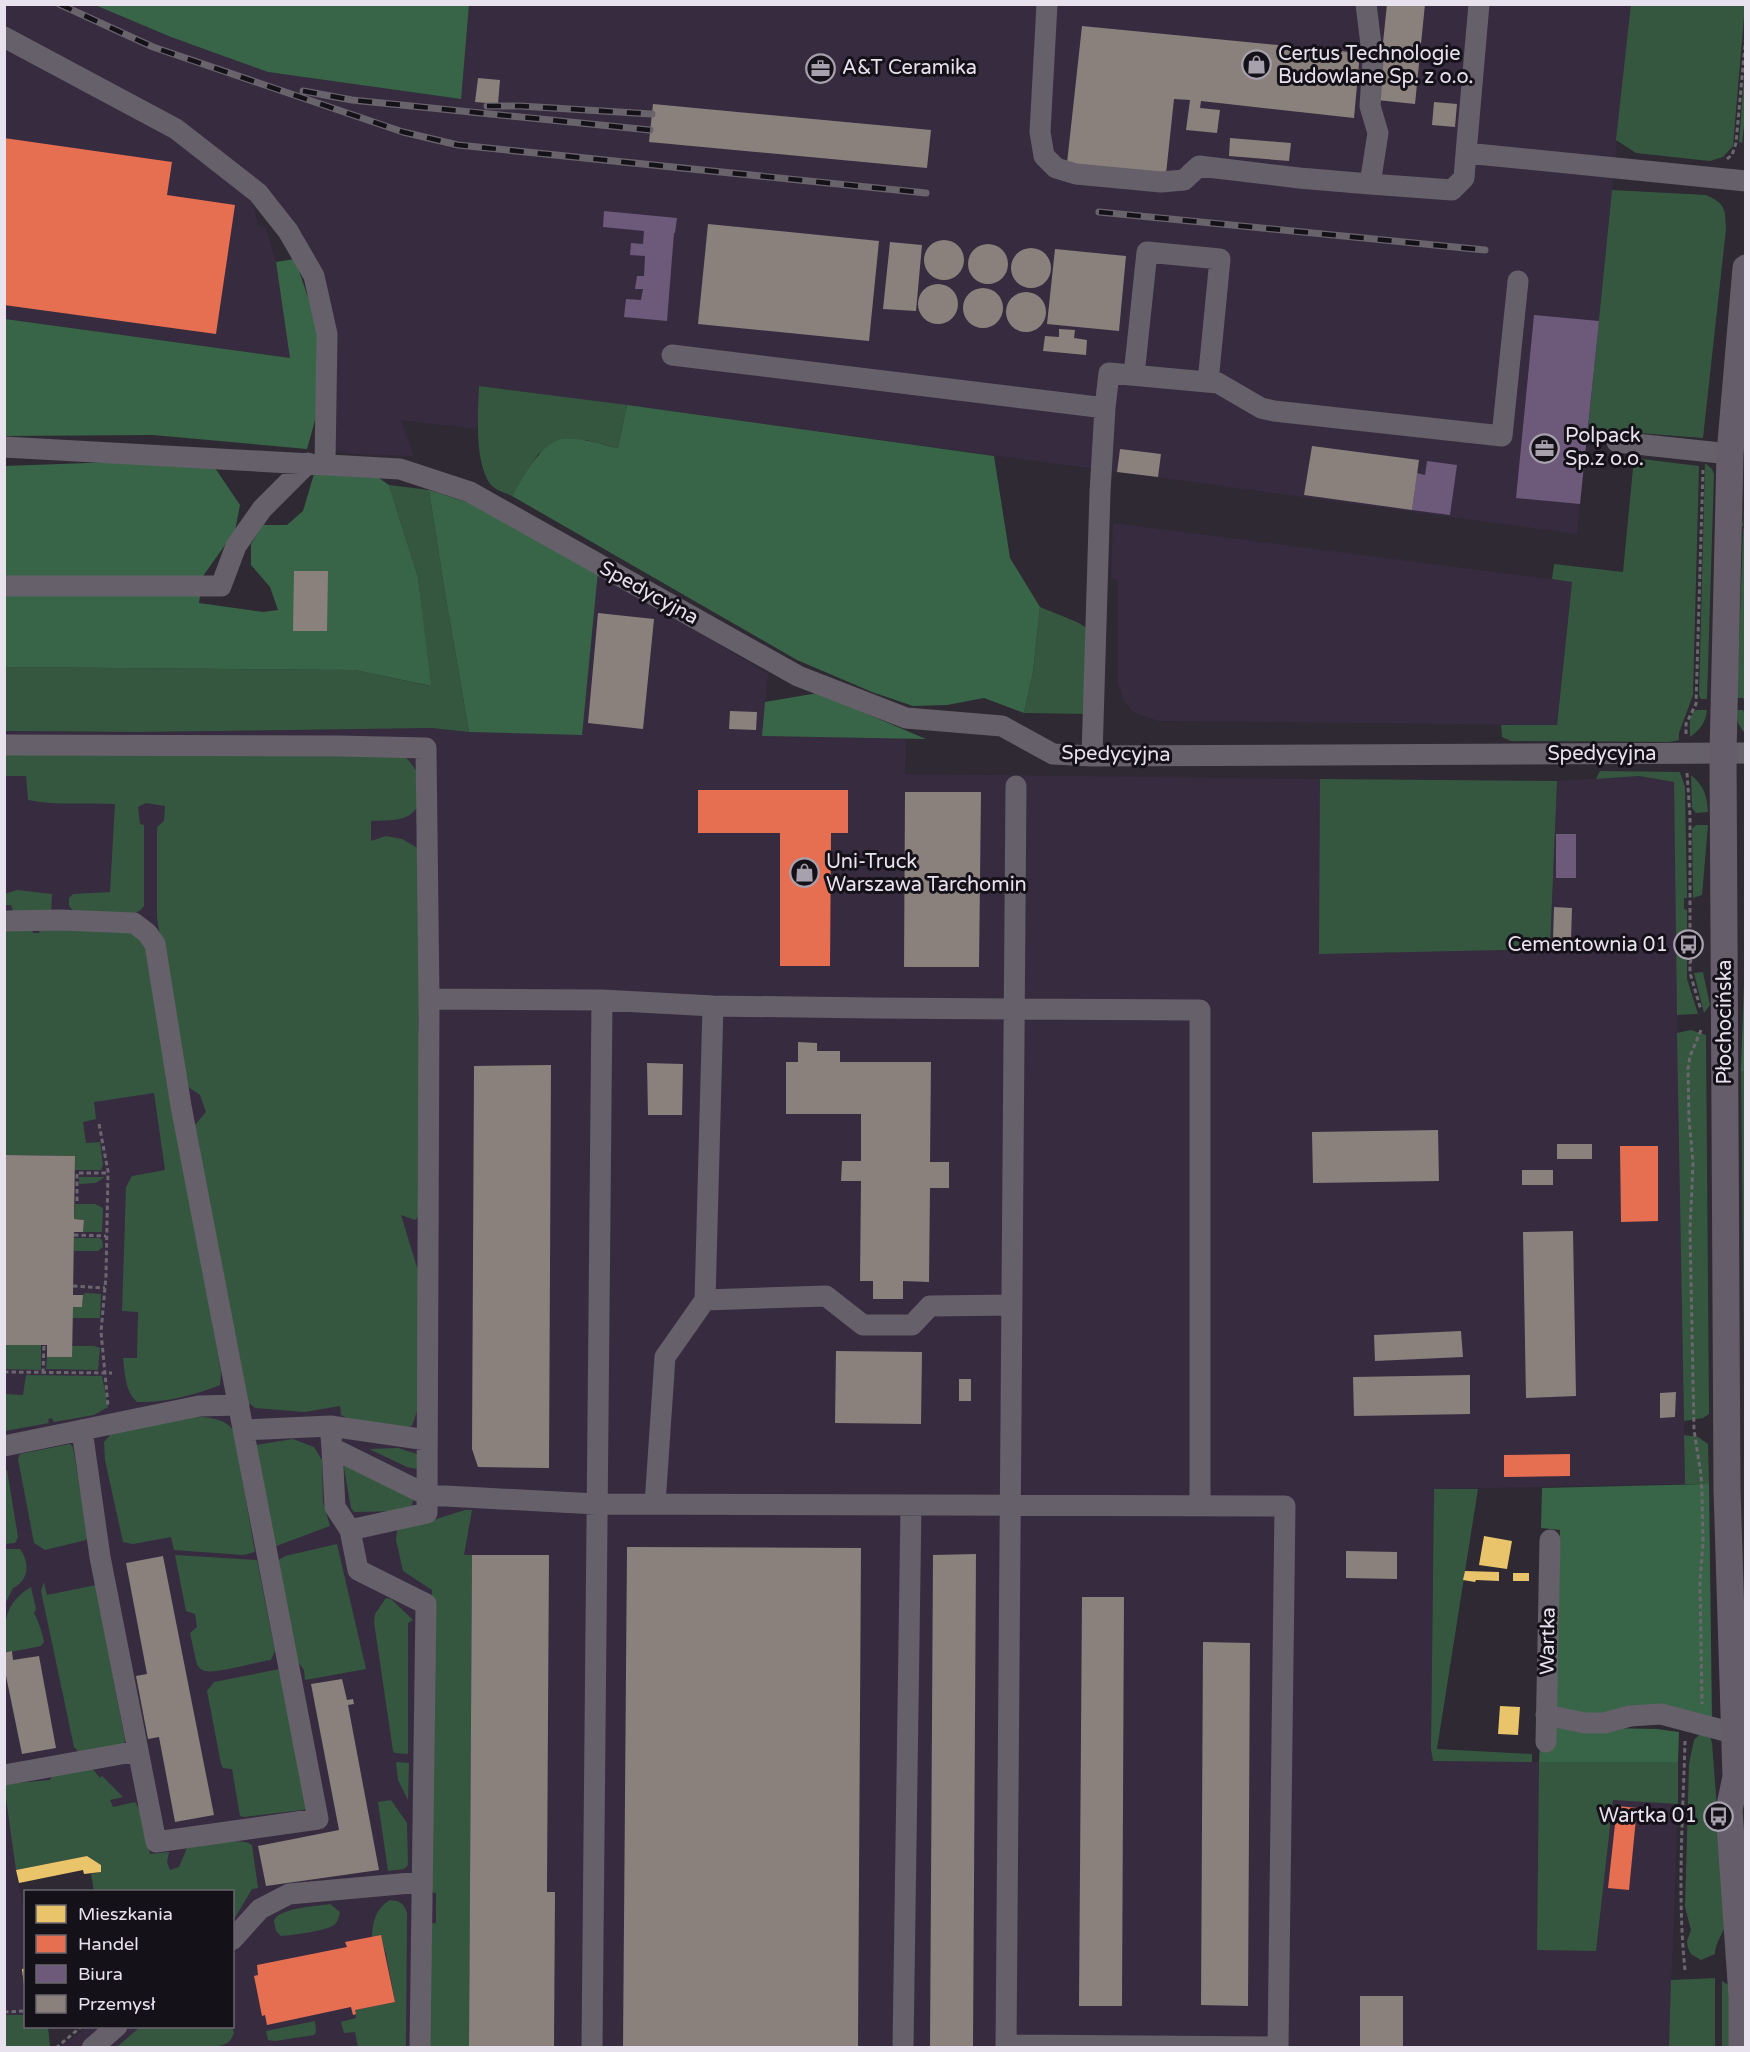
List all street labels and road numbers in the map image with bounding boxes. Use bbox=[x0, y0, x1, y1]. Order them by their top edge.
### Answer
street label: Spedycyjna bbox=[595, 556, 703, 630]
street label: Spedycyjna bbox=[1061, 741, 1171, 767]
street label: Spedycyjna bbox=[1547, 742, 1657, 766]
street label: Płochocińska bbox=[1713, 959, 1737, 1085]
street label: Wartka bbox=[1535, 1607, 1561, 1675]

